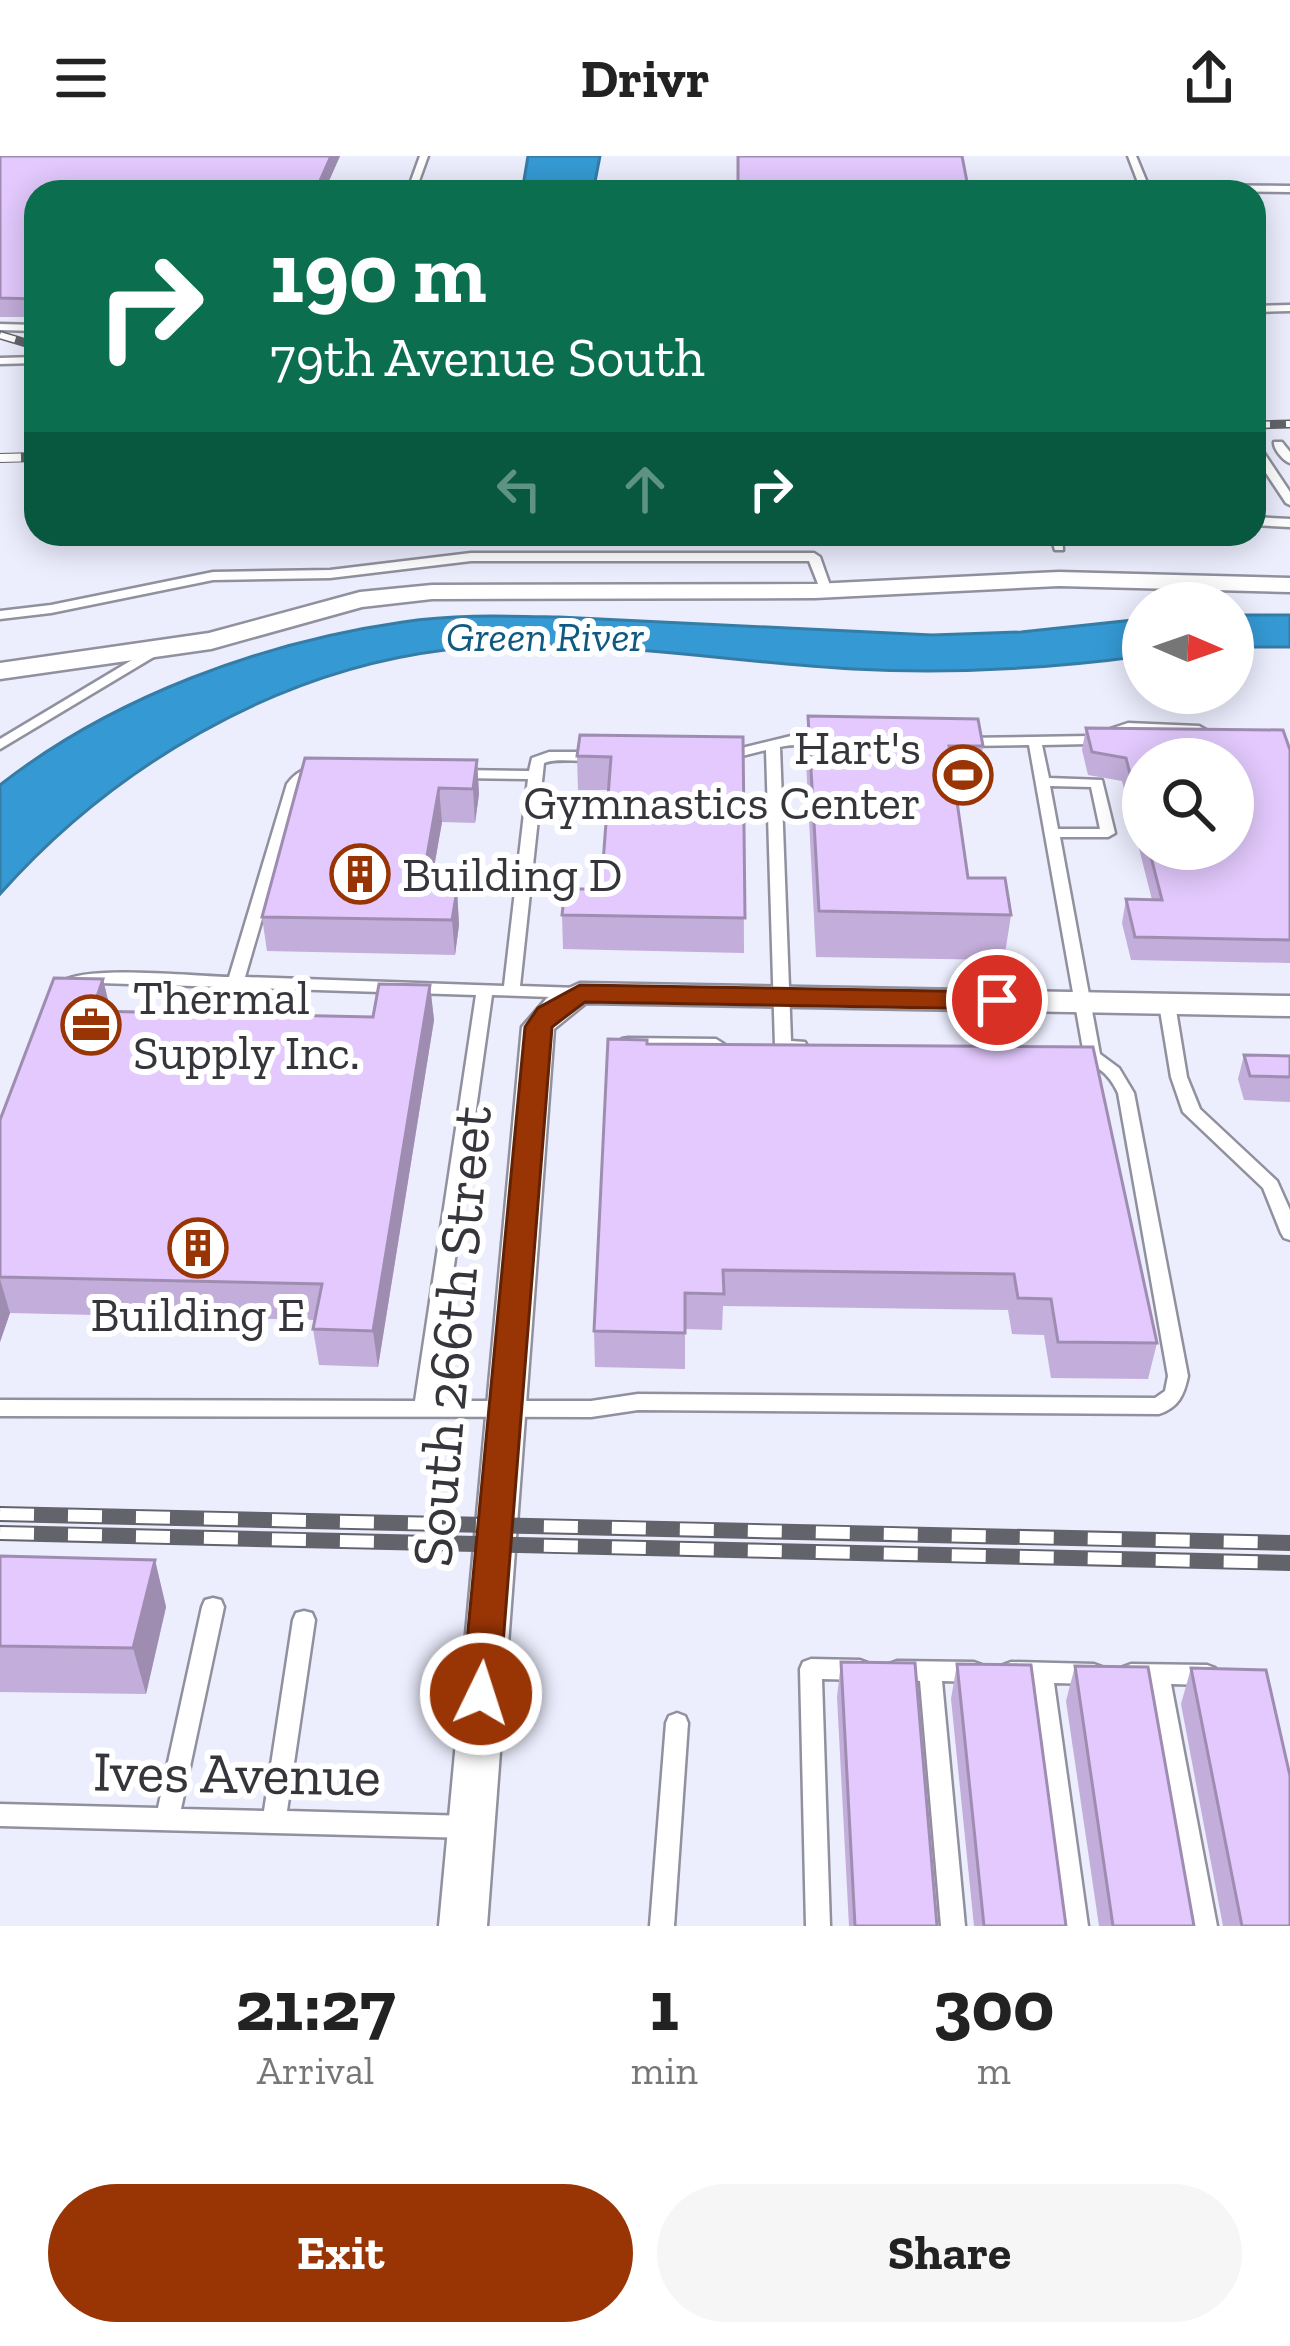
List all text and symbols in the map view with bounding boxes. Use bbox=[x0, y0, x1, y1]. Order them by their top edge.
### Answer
icon: menu bbox=[48, 45, 114, 111]
icon: share bbox=[1176, 45, 1242, 111]
text: Drivr bbox=[580, 46, 710, 111]
text: 190 m bbox=[270, 223, 487, 324]
icon: right bbox=[72, 228, 228, 384]
text: 79th Avenue South bbox=[270, 325, 705, 390]
icon: left bbox=[486, 456, 552, 522]
icon: ahead bbox=[612, 456, 678, 522]
icon: right bbox=[738, 456, 804, 522]
north arrow bbox=[1122, 582, 1254, 714]
map controls bbox=[1122, 582, 1254, 870]
water label: Green River bbox=[446, 611, 645, 662]
place label: Hart's Gymnastics Center bbox=[523, 719, 921, 831]
button: search bbox=[1122, 738, 1254, 870]
sports icon: Hart's Gymnastics Center bbox=[932, 744, 994, 806]
building icon: Building D bbox=[329, 843, 391, 905]
place label: Building D bbox=[402, 846, 622, 903]
pin bbox=[946, 949, 1048, 1051]
icon: arrive bbox=[964, 967, 1030, 1033]
place label: Thermal Supply Inc. bbox=[133, 969, 360, 1081]
office icon: Thermal Supply Inc. bbox=[60, 994, 122, 1056]
street label: South 266th Street bbox=[397, 1103, 506, 1569]
building icon: Building E bbox=[167, 1217, 229, 1279]
place label: Building E bbox=[91, 1286, 305, 1343]
position arrow bbox=[418, 1631, 544, 1757]
street label: Ives Avenue bbox=[92, 1736, 382, 1811]
text: 21:27 bbox=[235, 1962, 395, 2048]
text: 1 bbox=[650, 1962, 679, 2048]
text: 300 bbox=[933, 1962, 1055, 2048]
text: Arrival bbox=[257, 2047, 374, 2094]
text: min bbox=[631, 2047, 698, 2094]
text: m bbox=[977, 2047, 1011, 2094]
button: Exit bbox=[48, 2184, 633, 2322]
button: Share bbox=[657, 2184, 1242, 2322]

